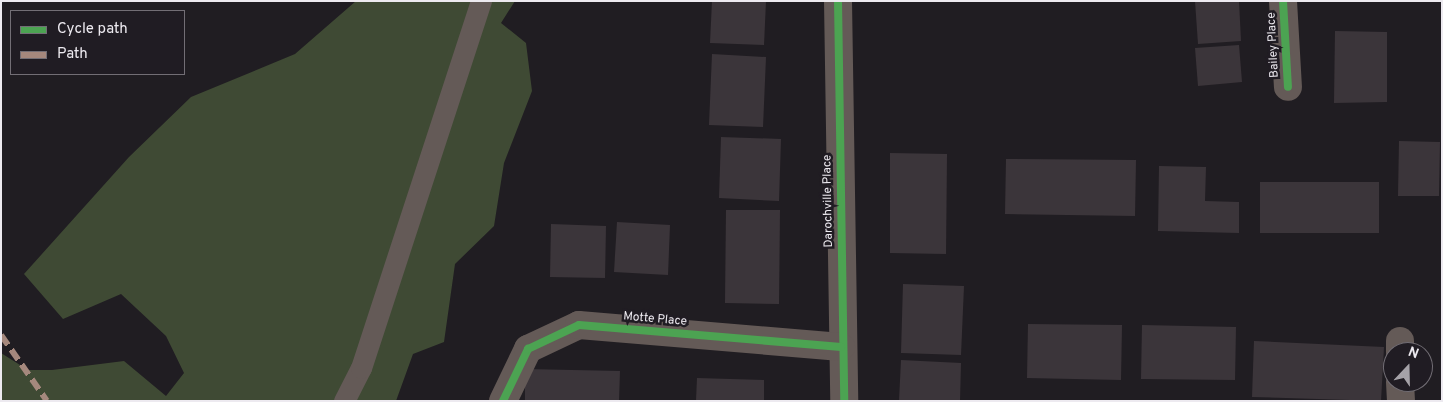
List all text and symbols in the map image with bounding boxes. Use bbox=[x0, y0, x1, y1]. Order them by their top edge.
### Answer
legend bbox=[10, 10, 185, 75]
street label: Bailey Place bbox=[1265, 12, 1283, 78]
text: Cycle path bbox=[57, 20, 128, 39]
text: Path bbox=[57, 45, 88, 64]
street label: Darochville Place bbox=[821, 154, 837, 248]
street label: Motte Place bbox=[622, 310, 688, 330]
north arrow bbox=[1383, 342, 1433, 392]
text: N bbox=[1405, 344, 1421, 363]

